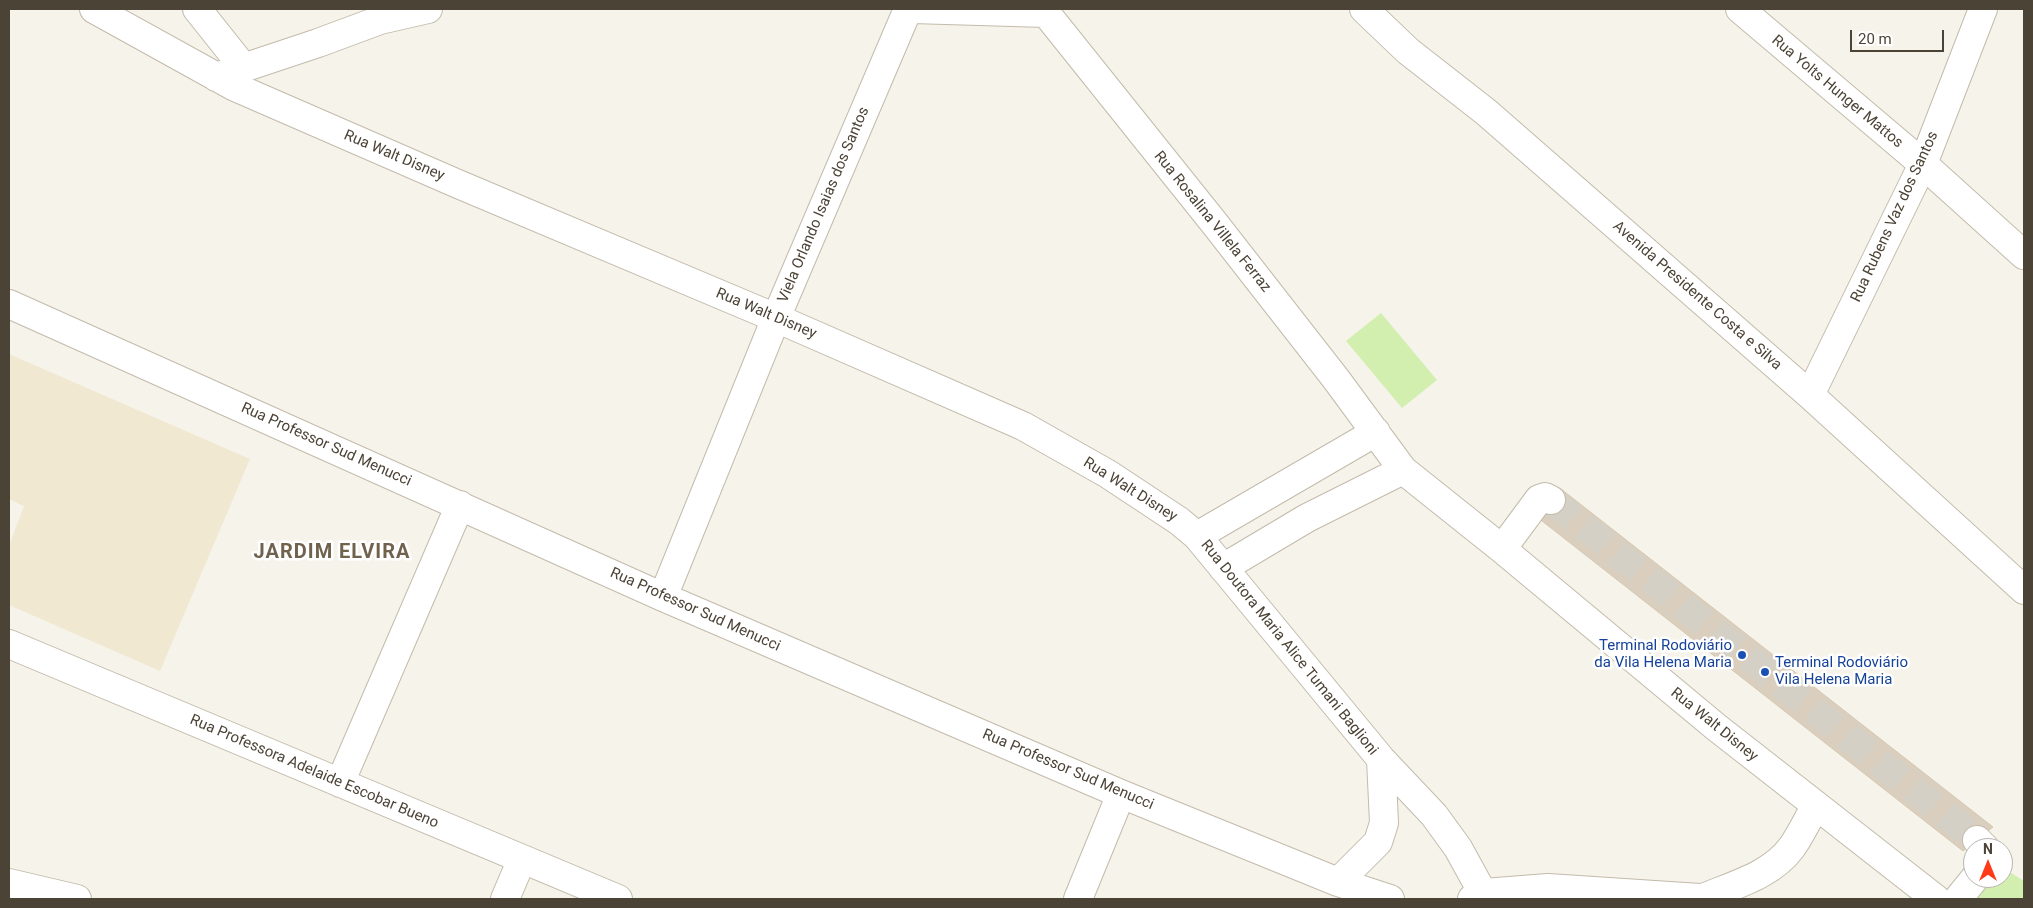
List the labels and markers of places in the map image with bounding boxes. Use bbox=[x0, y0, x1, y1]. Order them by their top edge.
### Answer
place label: Terminal Rodoviário da Vila Helena Maria bbox=[1594, 637, 1732, 672]
marker: Terminal Rodoviário da Vila Helena Maria bbox=[1736, 649, 1748, 661]
place label: Terminal Rodoviário Vila Helena Maria bbox=[1775, 654, 1908, 689]
marker: Terminal Rodoviário Vila Helena Maria bbox=[1759, 666, 1771, 678]

